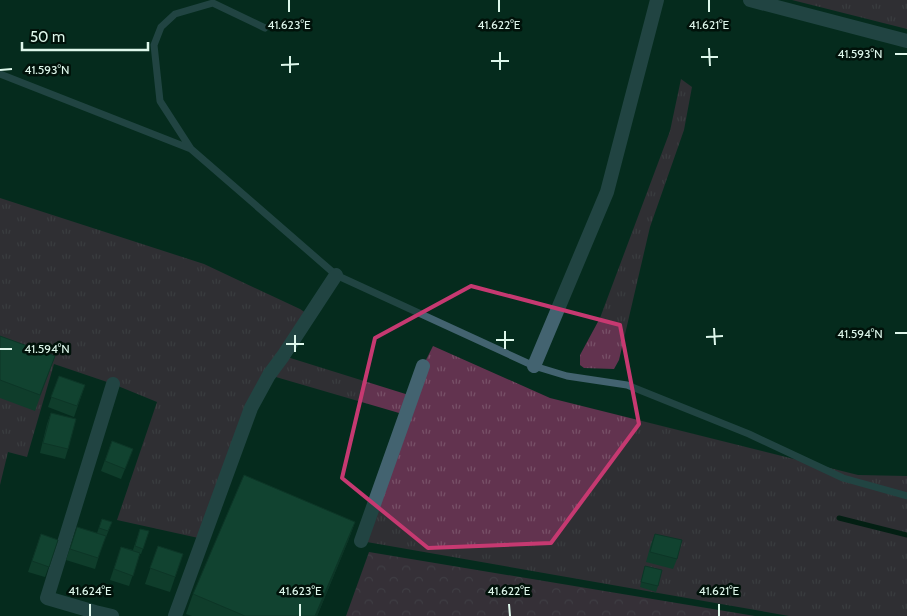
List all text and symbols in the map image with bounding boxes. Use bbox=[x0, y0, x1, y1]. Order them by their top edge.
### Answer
text: 41.623°E bbox=[267, 17, 311, 32]
text: 41.622°E bbox=[478, 17, 521, 32]
text: 41.621°E bbox=[689, 17, 730, 32]
scale bar bbox=[22, 20, 149, 52]
text: 50 m bbox=[30, 28, 65, 46]
text: 41.593°N bbox=[837, 46, 883, 61]
text: 41.593°N bbox=[24, 62, 70, 77]
text: 41.594°N bbox=[837, 326, 883, 341]
text: 41.594°N bbox=[24, 341, 70, 356]
text: 41.624°E bbox=[68, 583, 112, 598]
text: 41.623°E bbox=[278, 583, 322, 598]
text: 41.622°E bbox=[488, 583, 531, 598]
text: 41.621°E bbox=[699, 583, 740, 598]

